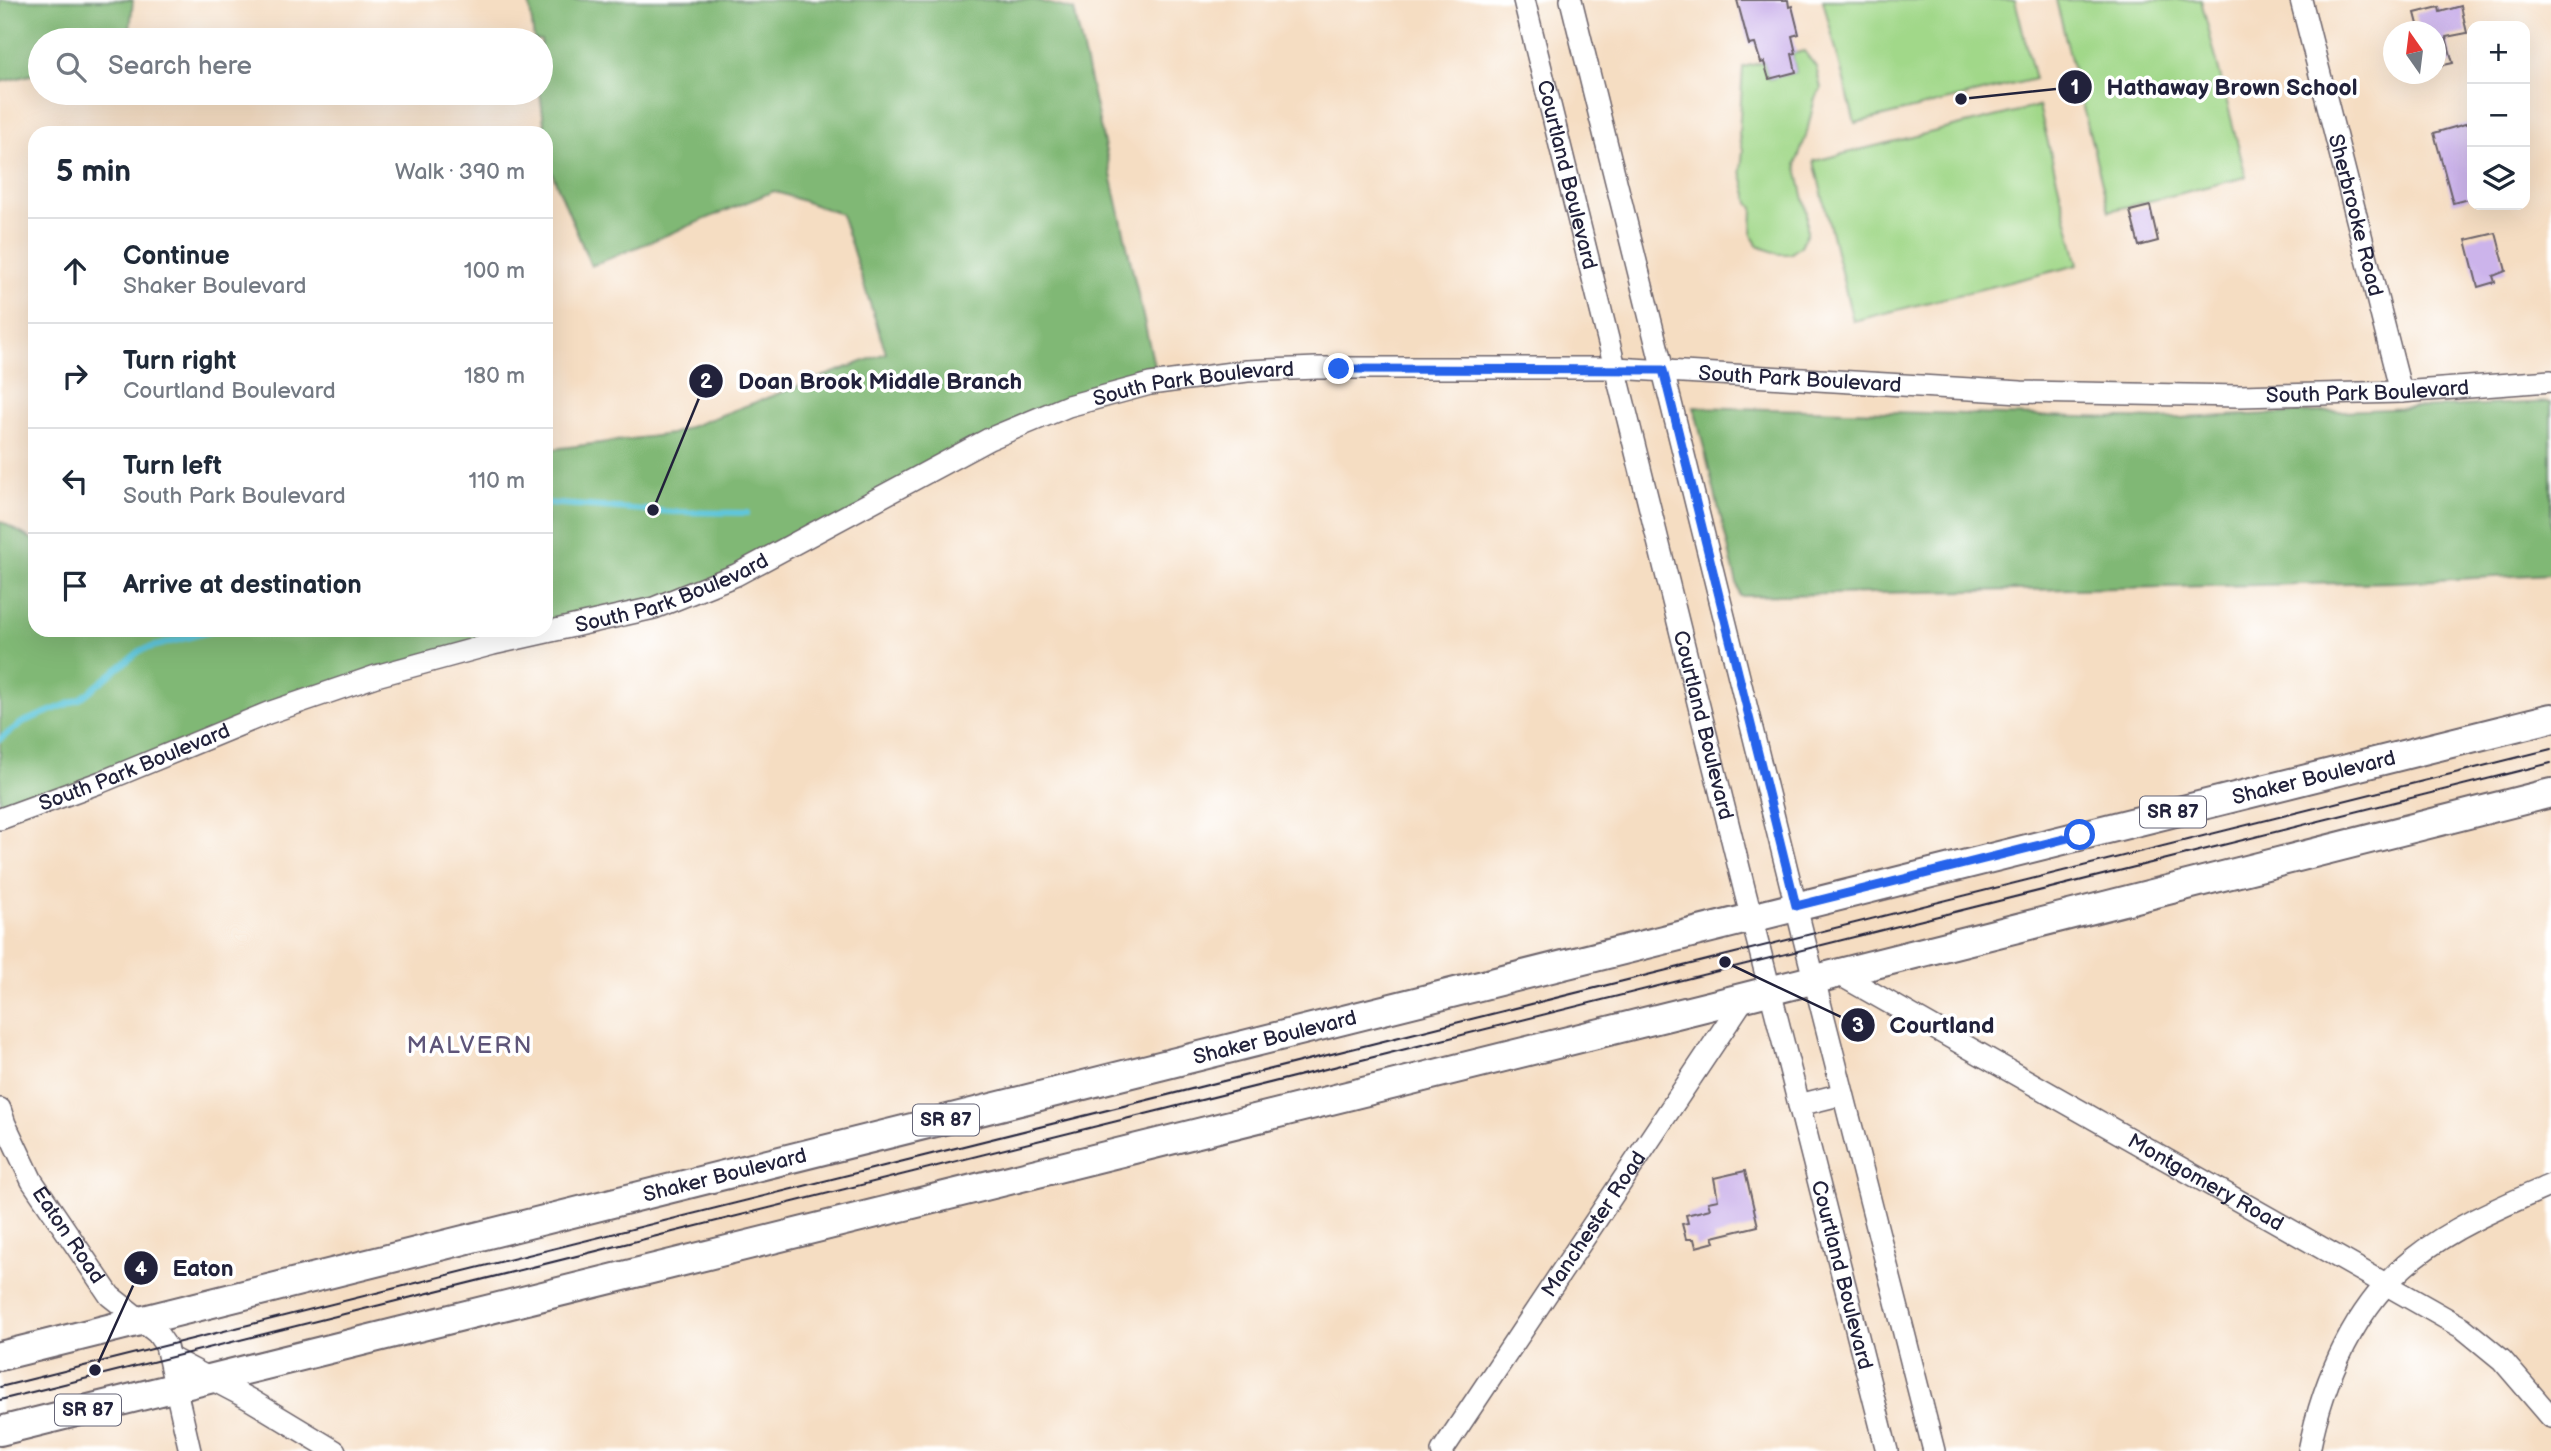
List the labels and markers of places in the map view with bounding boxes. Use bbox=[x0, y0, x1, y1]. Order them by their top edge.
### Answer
callout: Hathaway Brown School bbox=[2058, 65, 2372, 109]
callout: Doan Brook Middle Branch bbox=[689, 359, 1036, 403]
callout: Courtland bbox=[1840, 1003, 2008, 1047]
callout: Eaton bbox=[124, 1246, 248, 1290]

